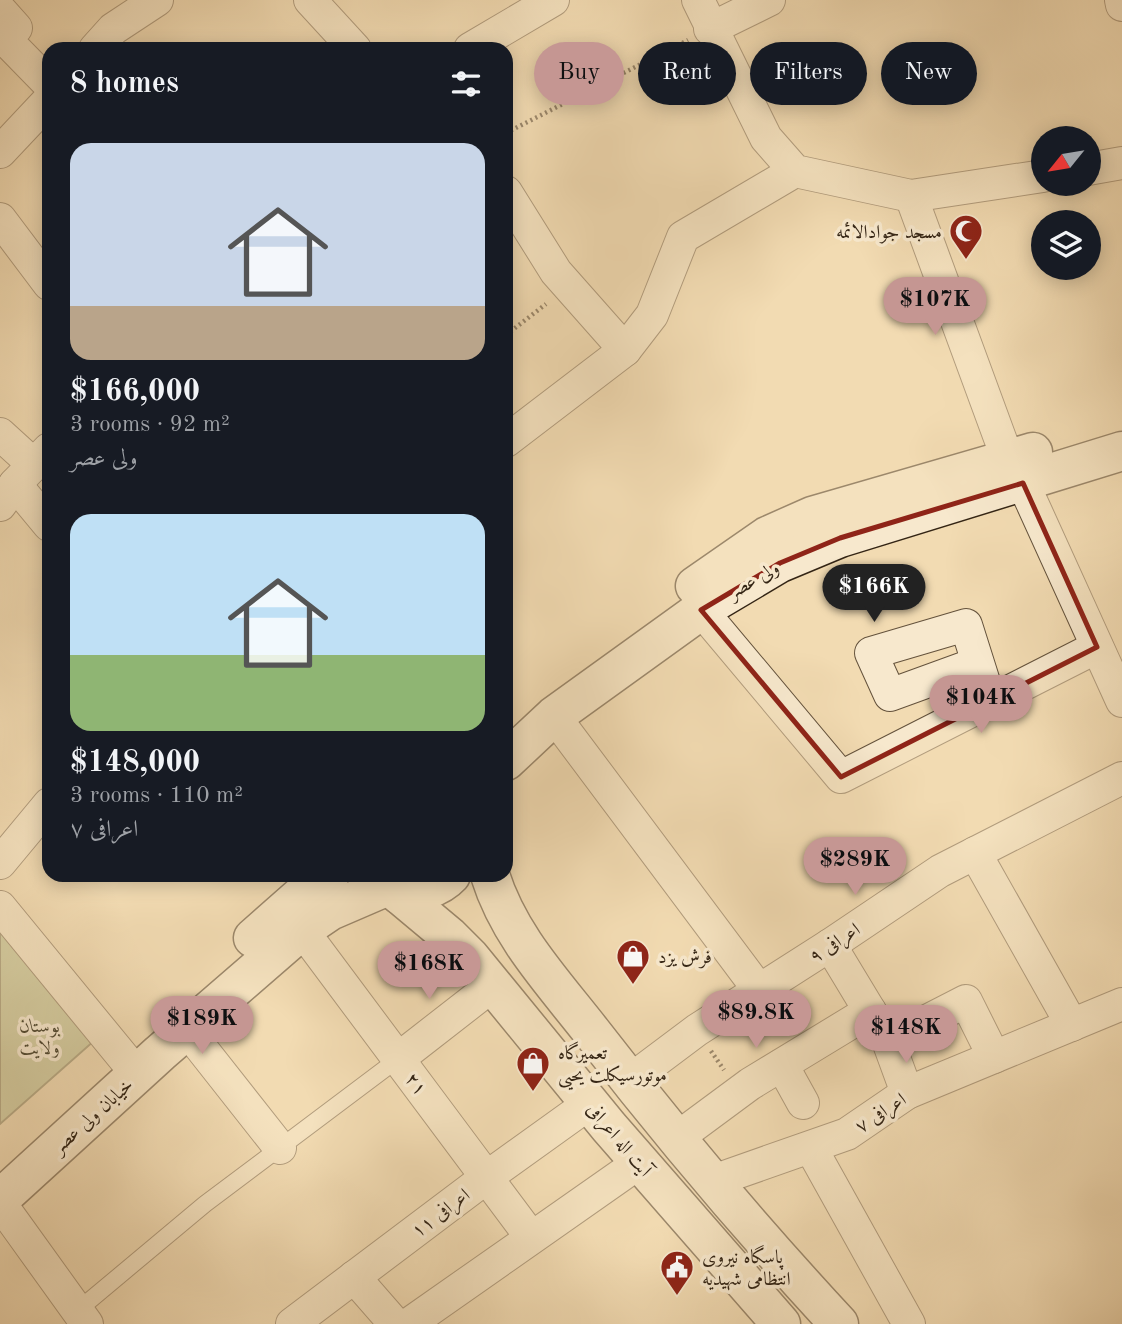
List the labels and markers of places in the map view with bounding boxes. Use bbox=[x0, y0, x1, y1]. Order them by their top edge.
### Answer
mosque icon: مسجد جوادالائمه bbox=[947, 212, 985, 261]
place label: مسجد جوادالائمه bbox=[836, 222, 942, 244]
pin: $107K bbox=[886, 278, 984, 337]
pin: $166K bbox=[825, 564, 923, 624]
pin: $104K bbox=[932, 676, 1030, 735]
pin: $289K bbox=[806, 838, 904, 897]
shop icon: فرش یزد bbox=[614, 937, 652, 986]
pin: $168K bbox=[380, 942, 478, 1001]
place label: فرش یزد bbox=[658, 949, 712, 969]
pin: $89.8K bbox=[699, 990, 813, 1050]
pin: $189K bbox=[153, 996, 251, 1056]
pin: $148K bbox=[857, 1006, 955, 1065]
place label: تعمیرگاه موتورسیکلت یحیی bbox=[558, 1041, 667, 1091]
shop icon: تعمیرگاه موتورسیکلت یحیی bbox=[514, 1044, 552, 1093]
place label: پاسگاه نیروی انتظامی شهیدیه bbox=[702, 1244, 791, 1291]
public building icon: پاسگاه نیروی انتظامی شهیدیه bbox=[658, 1248, 696, 1297]

